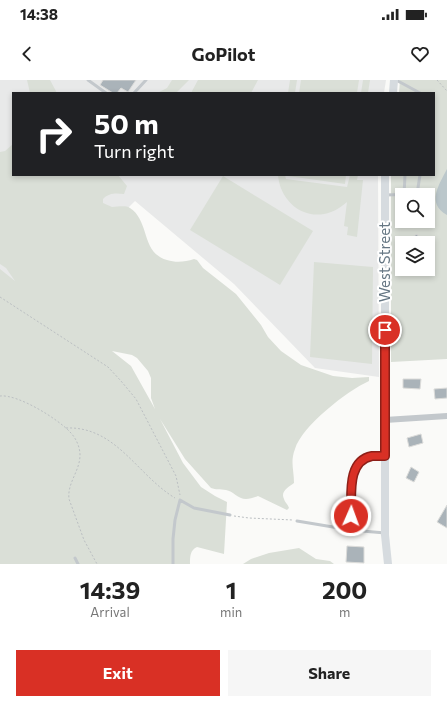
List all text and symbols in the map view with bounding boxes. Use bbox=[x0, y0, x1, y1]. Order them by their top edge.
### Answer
text: 14:38 bbox=[20, 5, 58, 23]
icon: back bbox=[16, 43, 38, 65]
text: GoPilot bbox=[192, 43, 255, 65]
icon: heart bbox=[409, 43, 431, 65]
text: 50 m bbox=[94, 106, 159, 140]
icon: right bbox=[28, 108, 80, 160]
text: Turn right bbox=[94, 140, 174, 162]
map controls bbox=[395, 188, 435, 276]
button: search bbox=[395, 188, 435, 228]
street label: West Street bbox=[375, 222, 393, 302]
button: layers bbox=[395, 236, 435, 276]
pin bbox=[368, 313, 402, 347]
icon: arrive bbox=[374, 319, 396, 341]
position arrow bbox=[330, 495, 372, 537]
text: 14:39 bbox=[80, 575, 140, 604]
text: 1 bbox=[226, 575, 237, 604]
text: 200 bbox=[322, 575, 367, 604]
text: Arrival bbox=[90, 604, 130, 620]
text: min bbox=[220, 604, 242, 620]
text: m bbox=[339, 604, 350, 620]
button: Exit bbox=[16, 650, 220, 696]
button: Share bbox=[228, 650, 431, 696]

